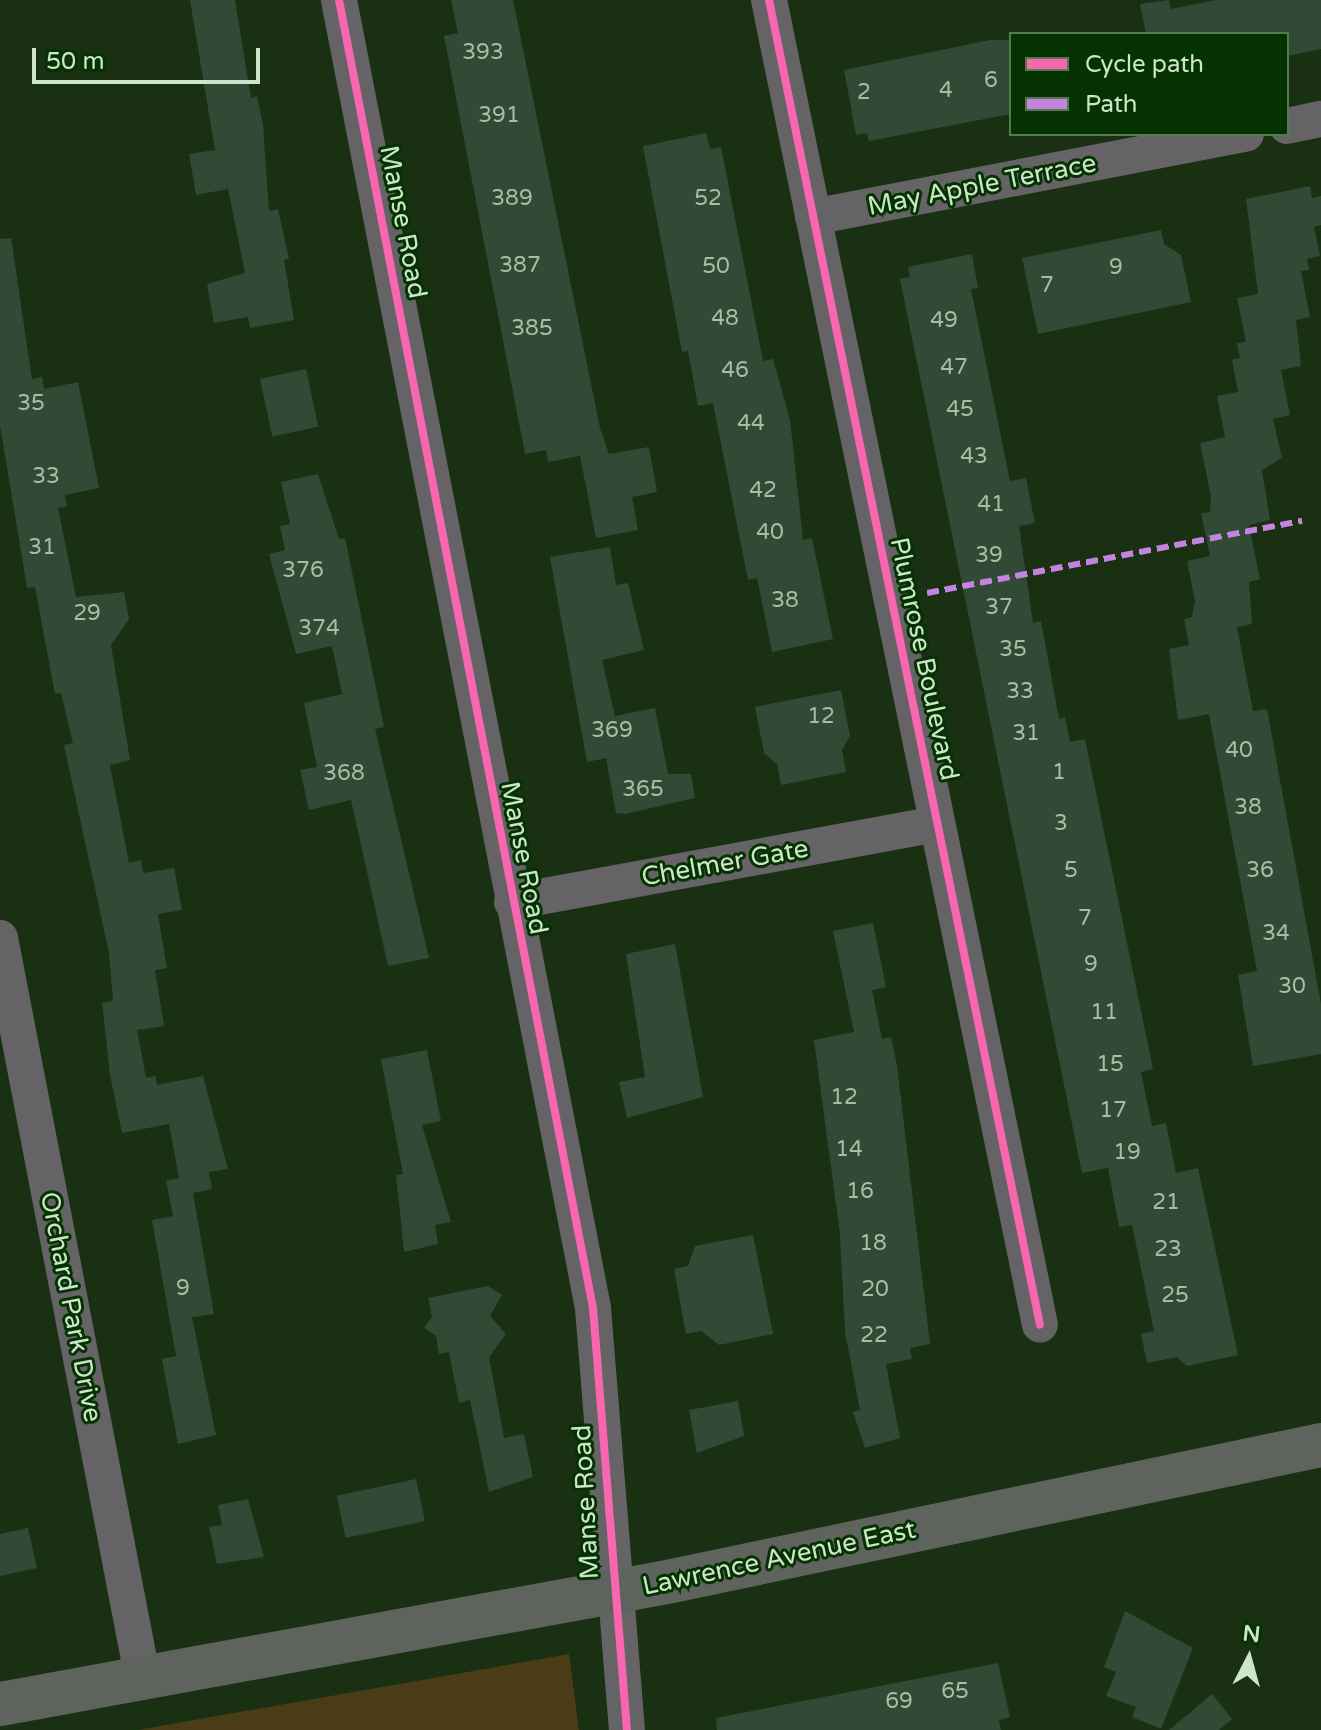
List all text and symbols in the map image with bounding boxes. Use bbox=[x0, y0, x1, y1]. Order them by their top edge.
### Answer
scale bar bbox=[36, 32, 264, 82]
legend bbox=[1009, 32, 1289, 136]
house number: 393 bbox=[462, 40, 504, 66]
text: 50 m bbox=[46, 47, 104, 76]
text: Cycle path bbox=[1085, 50, 1204, 79]
house number: 6 bbox=[984, 68, 998, 94]
house number: 4 bbox=[939, 78, 953, 104]
house number: 2 bbox=[857, 80, 871, 106]
text: Path bbox=[1085, 90, 1138, 119]
house number: 391 bbox=[478, 103, 520, 129]
street label: Manse Road bbox=[373, 143, 433, 301]
street label: May Apple Terrace bbox=[865, 148, 1099, 222]
house number: 389 bbox=[491, 186, 533, 212]
house number: 52 bbox=[694, 186, 722, 212]
house number: 387 bbox=[499, 253, 541, 279]
house number: 50 bbox=[702, 254, 730, 280]
house number: 9 bbox=[1109, 255, 1123, 281]
house number: 7 bbox=[1040, 273, 1054, 299]
house number: 48 bbox=[711, 306, 739, 332]
house number: 49 bbox=[930, 308, 958, 334]
house number: 385 bbox=[511, 316, 553, 342]
house number: 47 bbox=[940, 355, 968, 381]
house number: 46 bbox=[721, 358, 749, 384]
house number: 35 bbox=[17, 391, 45, 417]
house number: 45 bbox=[946, 397, 974, 423]
house number: 44 bbox=[737, 411, 765, 437]
house number: 43 bbox=[960, 444, 988, 470]
house number: 33 bbox=[32, 464, 60, 490]
house number: 42 bbox=[749, 478, 777, 504]
house number: 41 bbox=[977, 492, 1005, 518]
house number: 40 bbox=[756, 520, 784, 546]
house number: 31 bbox=[28, 535, 56, 561]
street label: Plumrose Boulevard bbox=[883, 535, 965, 783]
house number: 39 bbox=[975, 543, 1003, 569]
house number: 376 bbox=[282, 558, 324, 584]
house number: 38 bbox=[771, 588, 799, 614]
house number: 37 bbox=[985, 595, 1013, 621]
house number: 29 bbox=[73, 601, 101, 627]
house number: 374 bbox=[298, 616, 340, 642]
house number: 35 bbox=[999, 637, 1027, 663]
house number: 33 bbox=[1006, 679, 1034, 705]
house number: 12 bbox=[807, 704, 835, 730]
house number: 369 bbox=[591, 718, 633, 744]
house number: 31 bbox=[1012, 721, 1040, 747]
house number: 40 bbox=[1225, 738, 1253, 764]
house number: 1 bbox=[1052, 760, 1066, 786]
house number: 368 bbox=[323, 761, 365, 787]
house number: 365 bbox=[622, 777, 664, 803]
street label: Manse Road bbox=[494, 779, 554, 937]
house number: 38 bbox=[1234, 795, 1262, 821]
house number: 3 bbox=[1054, 811, 1068, 837]
street label: Chelmer Gate bbox=[639, 833, 811, 893]
house number: 5 bbox=[1064, 858, 1078, 884]
house number: 36 bbox=[1246, 858, 1274, 884]
house number: 7 bbox=[1078, 906, 1092, 932]
house number: 34 bbox=[1262, 921, 1290, 947]
house number: 9 bbox=[1084, 952, 1098, 978]
house number: 30 bbox=[1278, 974, 1306, 1000]
house number: 11 bbox=[1090, 1000, 1118, 1026]
house number: 15 bbox=[1096, 1052, 1124, 1078]
house number: 12 bbox=[830, 1085, 858, 1111]
house number: 17 bbox=[1099, 1098, 1127, 1124]
house number: 14 bbox=[835, 1137, 863, 1163]
house number: 19 bbox=[1113, 1140, 1141, 1166]
house number: 16 bbox=[846, 1179, 874, 1205]
street label: Orchard Park Drive bbox=[33, 1189, 109, 1425]
house number: 21 bbox=[1152, 1190, 1180, 1216]
house number: 18 bbox=[859, 1231, 887, 1257]
house number: 23 bbox=[1154, 1237, 1182, 1263]
house number: 9 bbox=[176, 1276, 190, 1302]
house number: 20 bbox=[861, 1277, 889, 1303]
house number: 25 bbox=[1161, 1283, 1189, 1309]
house number: 22 bbox=[860, 1323, 888, 1349]
street label: Manse Road bbox=[566, 1424, 606, 1580]
street label: Lawrence Avenue East bbox=[640, 1514, 918, 1602]
north arrow bbox=[1209, 1618, 1289, 1698]
text: N bbox=[1241, 1620, 1262, 1648]
house number: 65 bbox=[941, 1679, 969, 1705]
house number: 69 bbox=[885, 1689, 913, 1715]

